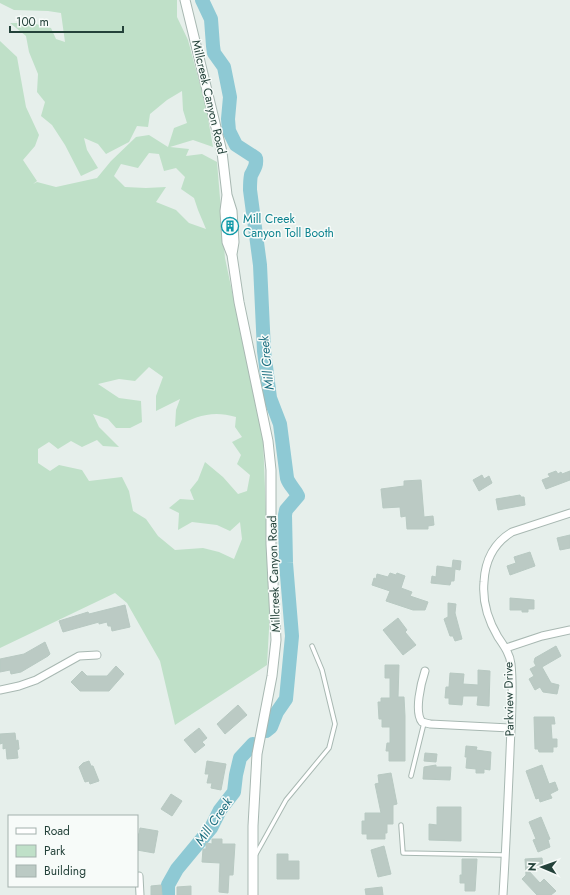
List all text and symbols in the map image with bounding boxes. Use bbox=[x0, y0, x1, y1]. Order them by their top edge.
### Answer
scale bar bbox=[10, 8, 123, 34]
text: 100 m bbox=[16, 13, 49, 31]
street label: Millcreek Canyon Road bbox=[187, 38, 231, 156]
place label: Mill Creek Canyon Toll Booth bbox=[243, 210, 334, 242]
building icon: Mill Creek Canyon Toll Booth bbox=[220, 216, 240, 236]
water label: Mill Creek bbox=[254, 334, 279, 391]
street label: Millcreek Canyon Road bbox=[263, 515, 285, 633]
street label: Parkview Drive bbox=[499, 662, 519, 736]
water label: Mill Creek bbox=[190, 793, 237, 849]
legend bbox=[8, 815, 138, 887]
text: Road bbox=[44, 822, 70, 840]
text: Park bbox=[44, 842, 66, 860]
north arrow bbox=[522, 847, 562, 887]
text: Building bbox=[44, 862, 86, 880]
text: N bbox=[524, 862, 540, 871]

